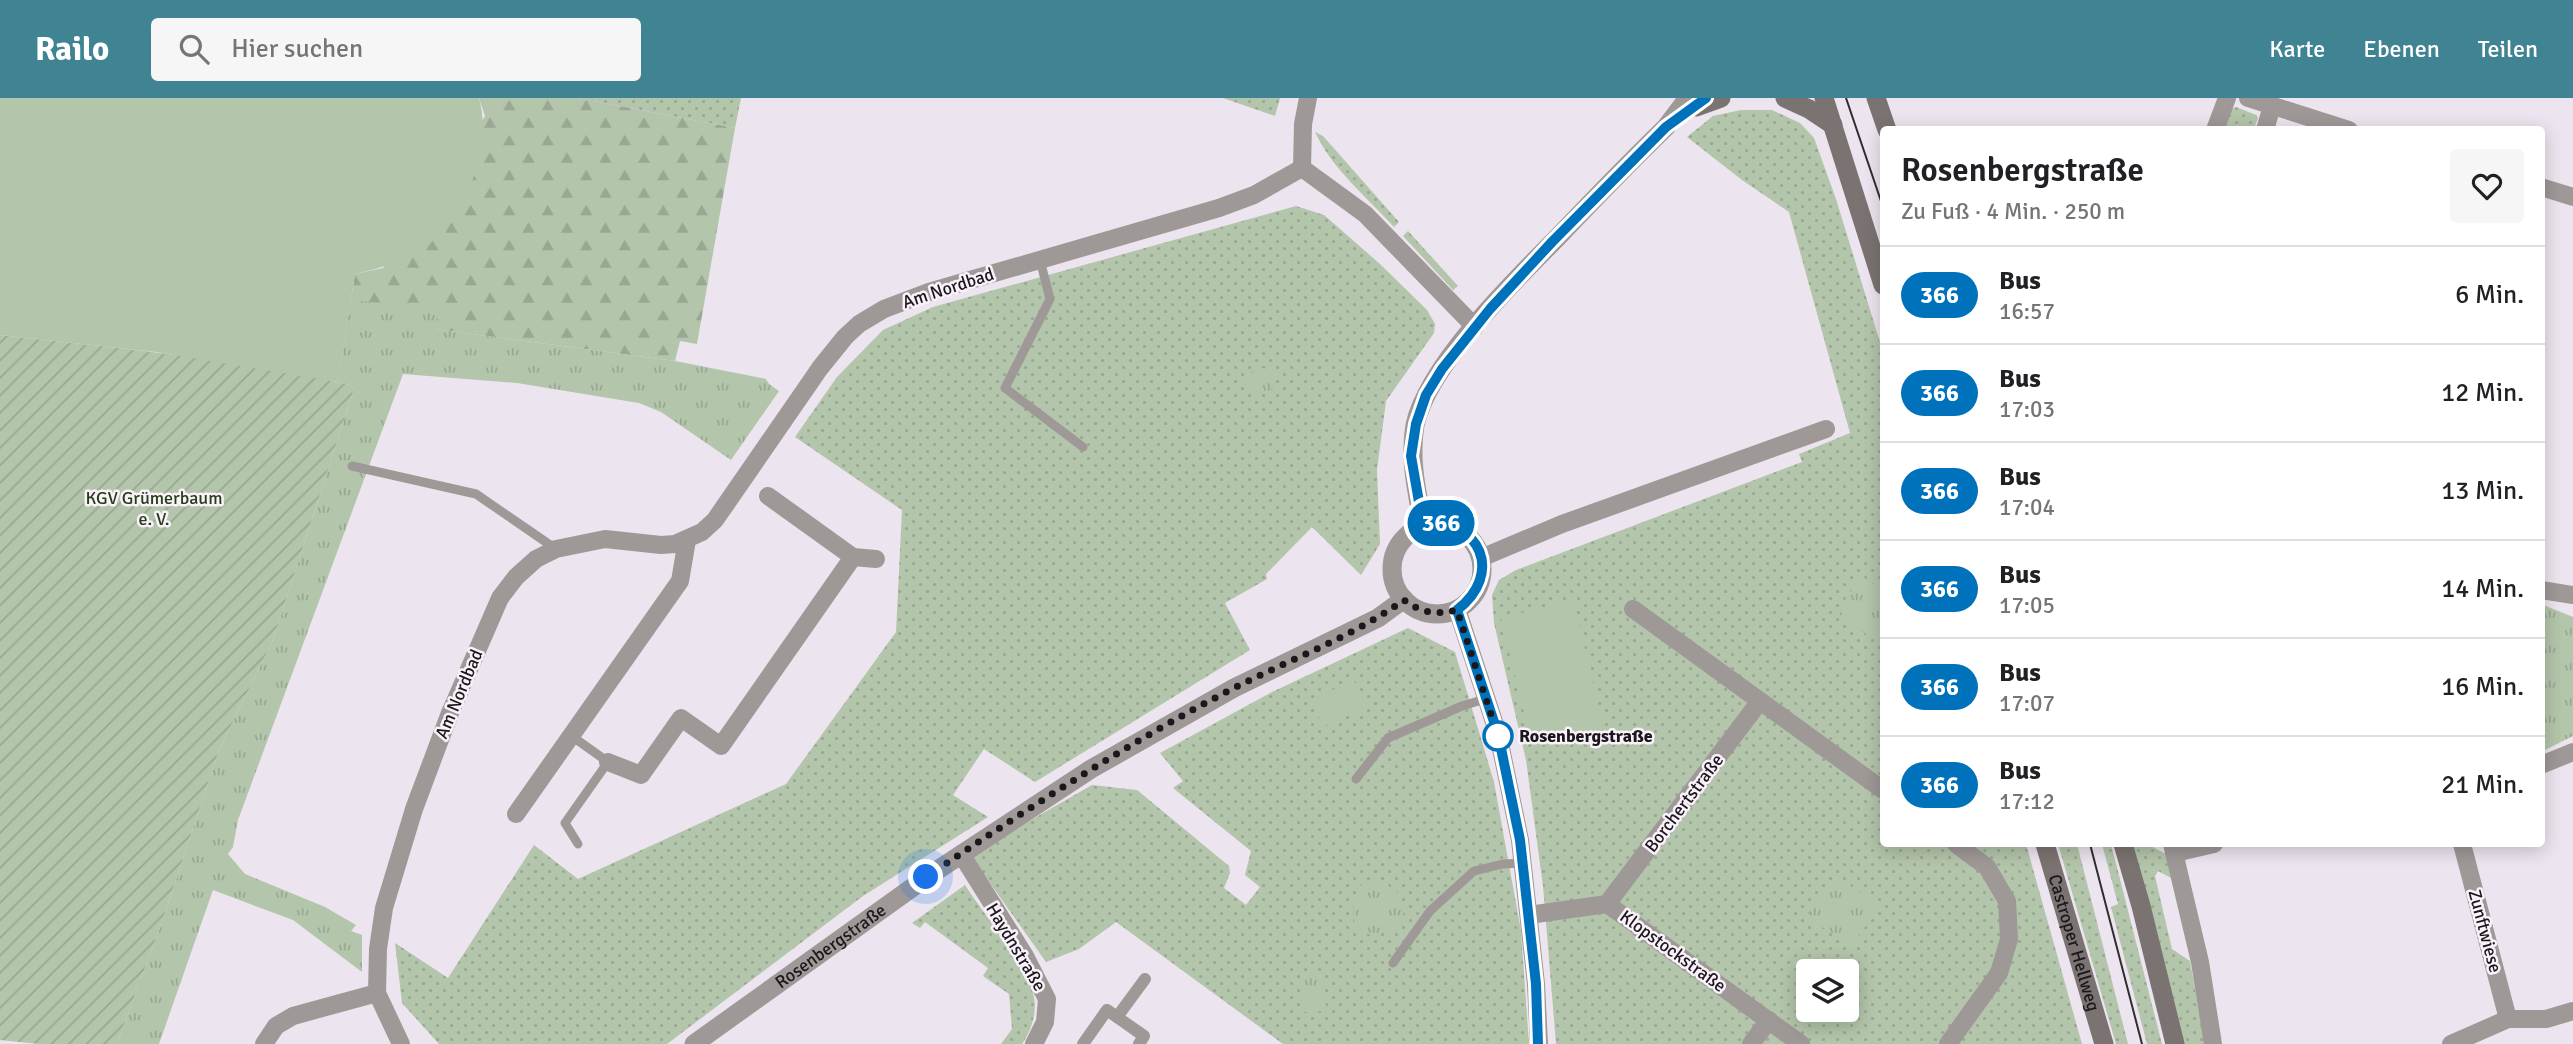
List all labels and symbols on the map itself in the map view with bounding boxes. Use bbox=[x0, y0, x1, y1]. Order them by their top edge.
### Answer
street label: Am Nordbad bbox=[899, 263, 997, 313]
park label: KGV Grümerbaum e. V. bbox=[85, 487, 223, 530]
line badge: 366 bbox=[1401, 500, 1481, 546]
street label: Am Nordbad bbox=[430, 646, 488, 742]
marker: Rosenbergstraße bbox=[1483, 721, 1513, 751]
place label: Rosenbergstraße bbox=[1519, 725, 1653, 747]
street label: Borchertstraße bbox=[1640, 750, 1728, 856]
your location bbox=[908, 859, 943, 894]
street label: Castroper Hellweg bbox=[2044, 872, 2105, 1014]
street label: Zunftwiese bbox=[2463, 887, 2507, 975]
street label: Rosenbergstraße bbox=[771, 899, 890, 993]
street label: Haydnstraße bbox=[981, 899, 1051, 995]
street label: Klopstockstraße bbox=[1616, 905, 1730, 997]

